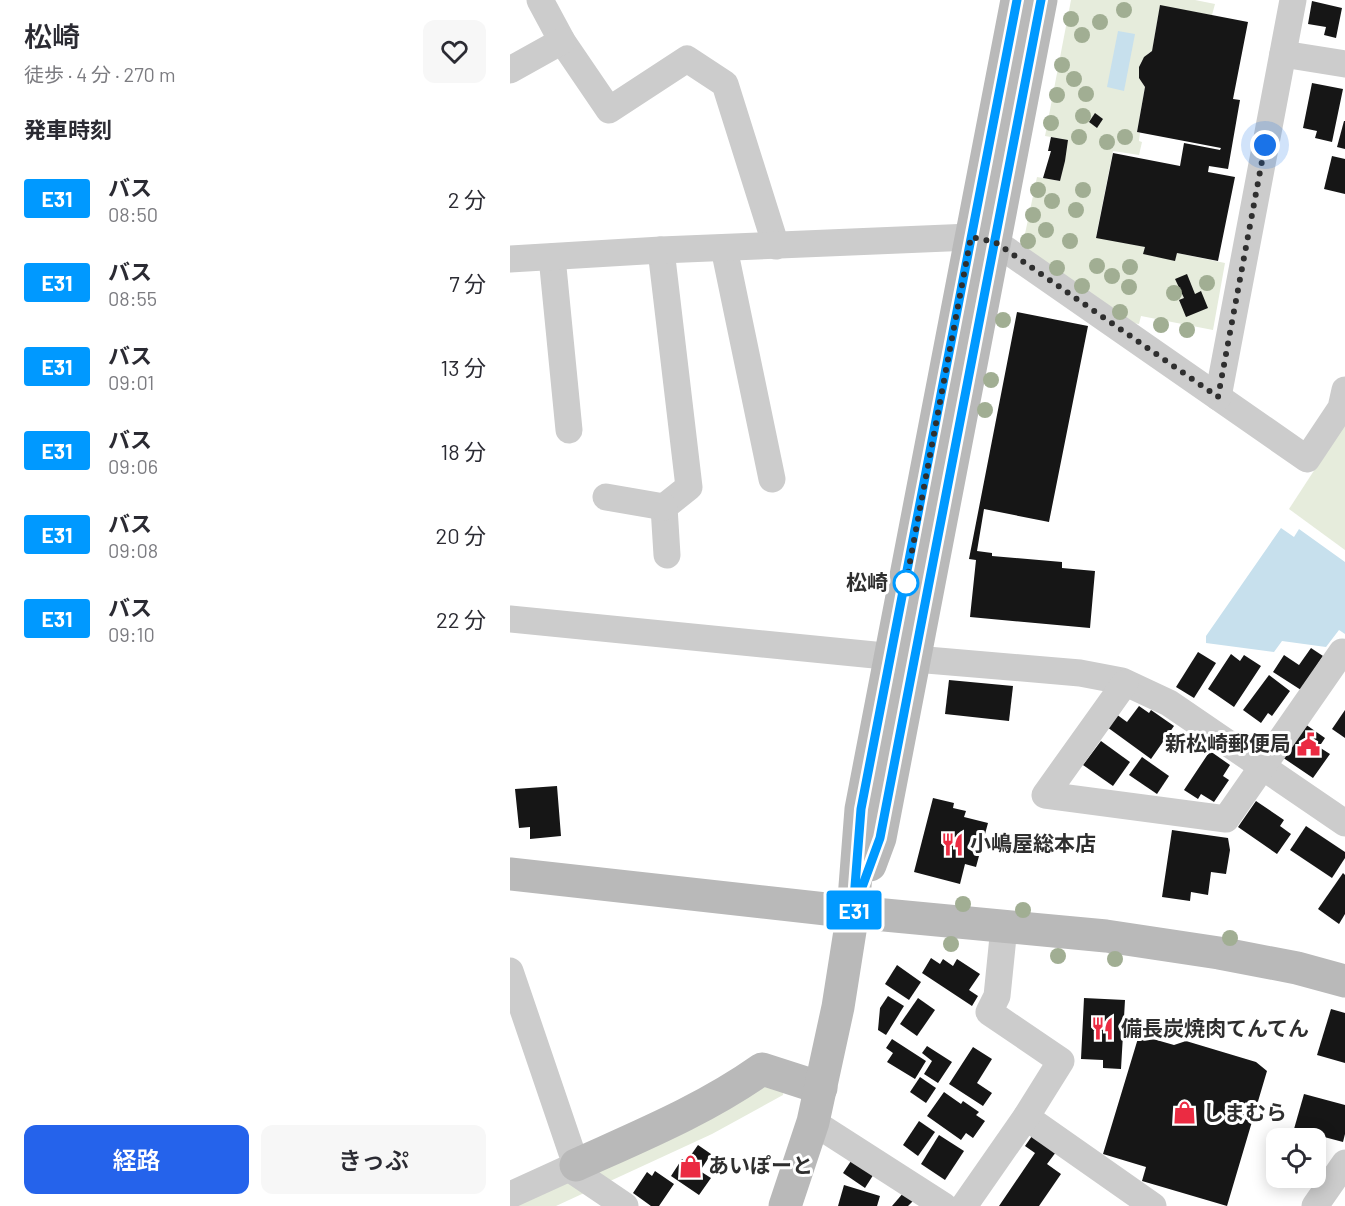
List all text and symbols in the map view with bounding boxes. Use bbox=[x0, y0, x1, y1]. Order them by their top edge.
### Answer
text: 松崎 bbox=[24, 19, 80, 53]
button: heart bbox=[423, 20, 486, 83]
text: 徒歩 · 4 分 · 270 m bbox=[24, 62, 175, 86]
text: 発車時刻 bbox=[24, 116, 112, 142]
your location bbox=[1250, 130, 1280, 160]
text: バス bbox=[108, 174, 152, 200]
text: E31 bbox=[42, 186, 72, 211]
text: 2 分 bbox=[448, 186, 486, 212]
text: 08:50 bbox=[108, 202, 158, 226]
text: バス bbox=[108, 258, 152, 284]
text: E31 bbox=[42, 270, 72, 295]
text: 7 分 bbox=[449, 270, 486, 296]
text: 08:55 bbox=[108, 286, 157, 310]
text: バス bbox=[108, 342, 152, 368]
text: E31 bbox=[42, 354, 72, 379]
text: 13 分 bbox=[441, 354, 486, 380]
text: 09:01 bbox=[108, 370, 154, 394]
text: バス bbox=[108, 426, 152, 452]
text: E31 bbox=[42, 438, 72, 463]
text: 18 分 bbox=[440, 438, 486, 464]
text: 09:06 bbox=[108, 454, 158, 478]
text: バス bbox=[108, 510, 152, 536]
text: E31 bbox=[42, 522, 72, 547]
text: 20 分 bbox=[435, 522, 486, 548]
text: 09:08 bbox=[108, 538, 158, 562]
place label: 松崎 bbox=[846, 569, 888, 594]
marker: 松崎 bbox=[893, 570, 919, 596]
text: バス bbox=[108, 594, 152, 620]
text: E31 bbox=[42, 606, 72, 631]
text: 22 分 bbox=[436, 606, 486, 632]
text: 09:10 bbox=[108, 622, 155, 646]
place label: 新松崎郵便局 bbox=[1165, 730, 1291, 755]
public building icon: 新松崎郵便局 bbox=[1296, 731, 1322, 757]
place label: 小嶋屋総本店 bbox=[970, 830, 1096, 855]
restaurant icon: 小嶋屋総本店 bbox=[939, 831, 965, 857]
line badge: E31 bbox=[820, 890, 889, 930]
text: E31 bbox=[839, 898, 869, 923]
place label: 備長炭焼肉てんてん bbox=[1121, 1015, 1309, 1040]
restaurant icon: 備長炭焼肉てんてん bbox=[1090, 1016, 1116, 1042]
place label: しまむら bbox=[1203, 1099, 1287, 1124]
shop icon: しまむら bbox=[1172, 1100, 1198, 1126]
button: 経路 bbox=[24, 1125, 249, 1194]
button: きっぷ bbox=[261, 1125, 486, 1194]
map controls bbox=[1266, 1128, 1326, 1188]
button: locate bbox=[1266, 1128, 1326, 1188]
place label: あいぽーと bbox=[708, 1152, 813, 1177]
shop icon: あいぽーと bbox=[677, 1153, 703, 1179]

